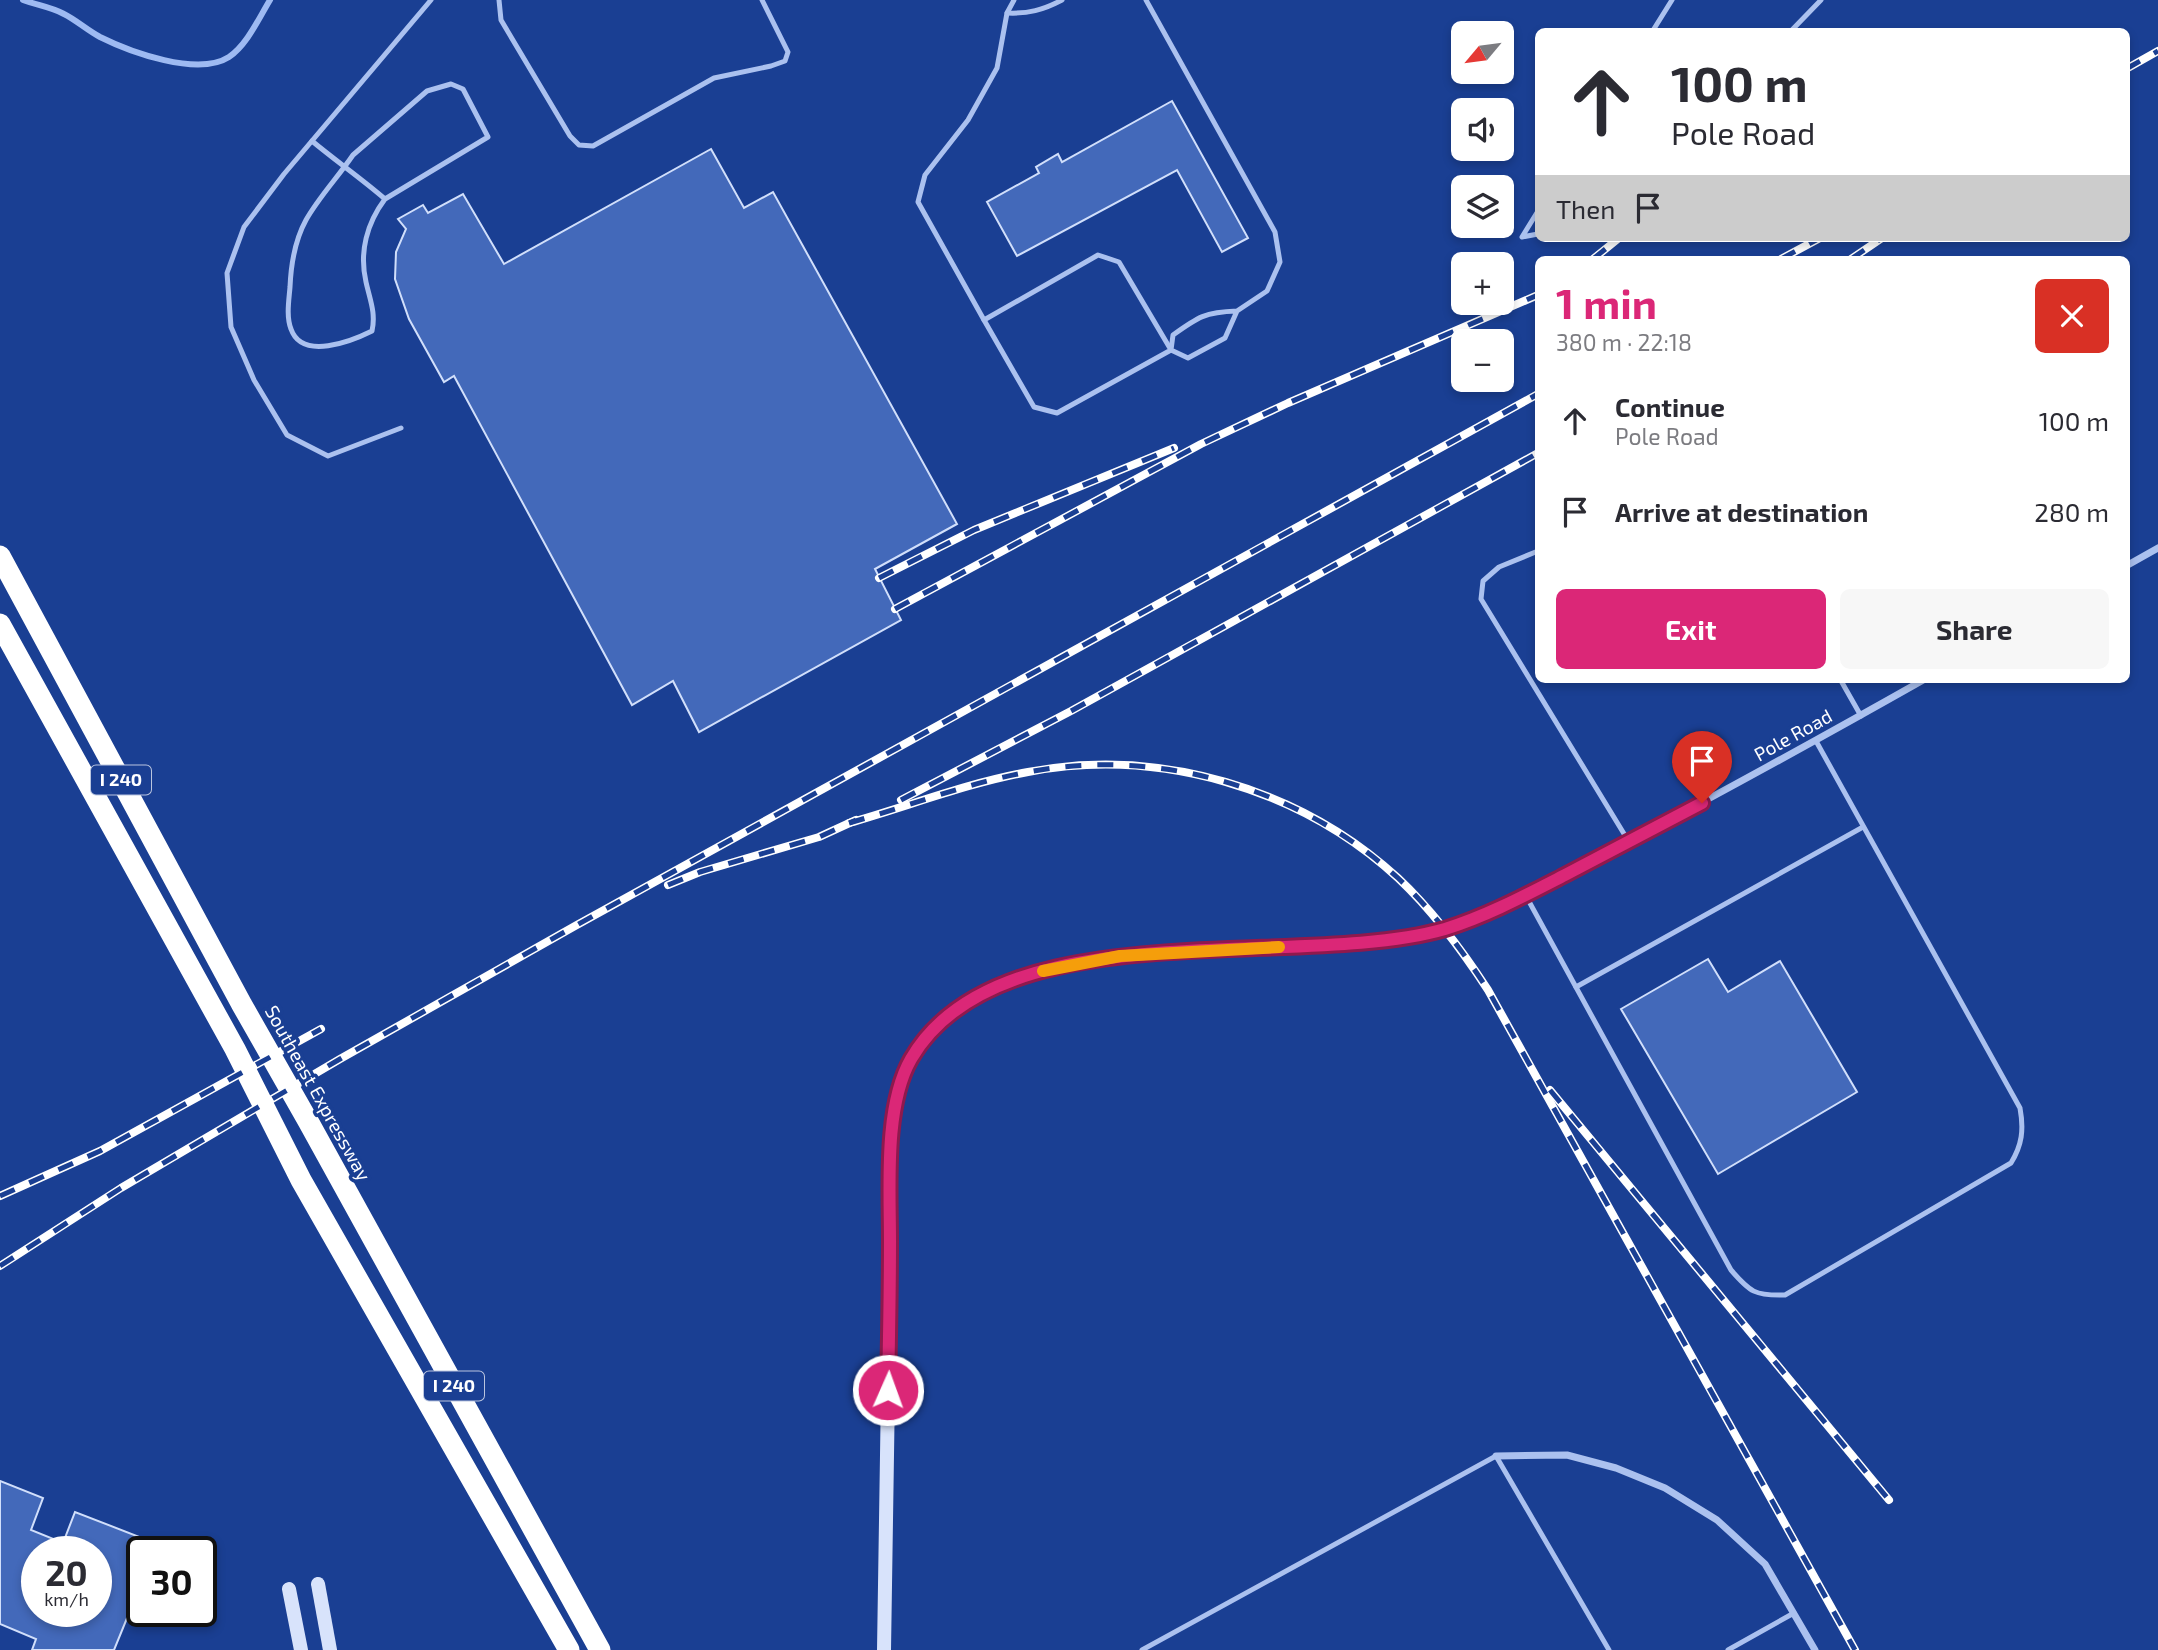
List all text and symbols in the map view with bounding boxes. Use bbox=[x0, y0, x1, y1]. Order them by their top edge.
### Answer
north arrow bbox=[1451, 21, 1514, 84]
map controls bbox=[1451, 21, 1514, 392]
text: 100 m bbox=[1671, 53, 1808, 112]
icon: ahead bbox=[1556, 56, 1647, 147]
button: sound bbox=[1451, 98, 1514, 161]
text: Pole Road bbox=[1671, 113, 1815, 151]
button: layers bbox=[1451, 175, 1514, 238]
icon: arrive bbox=[1629, 189, 1667, 227]
text: Then bbox=[1556, 193, 1615, 224]
button: + bbox=[1451, 252, 1514, 315]
text: 1 min bbox=[1556, 277, 1657, 327]
button: close bbox=[2035, 279, 2109, 353]
text: 380 m · 22:18 bbox=[1556, 328, 1692, 356]
button: − bbox=[1451, 329, 1514, 392]
text: Continue bbox=[1615, 391, 1725, 422]
icon: ahead bbox=[1556, 402, 1594, 440]
text: 100 m bbox=[2039, 405, 2109, 436]
text: Pole Road bbox=[1615, 422, 1719, 450]
icon: arrive bbox=[1556, 493, 1594, 531]
text: Arrive at destination bbox=[1615, 496, 1868, 527]
text: 280 m bbox=[2034, 496, 2109, 527]
button: Exit bbox=[1556, 589, 1826, 669]
button: Share bbox=[1840, 589, 2109, 669]
street label: Pole Road bbox=[1750, 704, 1836, 765]
pin bbox=[1672, 731, 1732, 803]
icon: arrive bbox=[1683, 742, 1721, 780]
road number: I 240 bbox=[91, 766, 151, 794]
street label: Southeast Expressway bbox=[261, 1001, 376, 1184]
position arrow bbox=[851, 1353, 925, 1427]
road number: I 240 bbox=[424, 1372, 484, 1400]
speed limit sign: 30 bbox=[126, 1536, 217, 1627]
text: 20 bbox=[45, 1551, 88, 1593]
text: km/h bbox=[44, 1588, 89, 1610]

